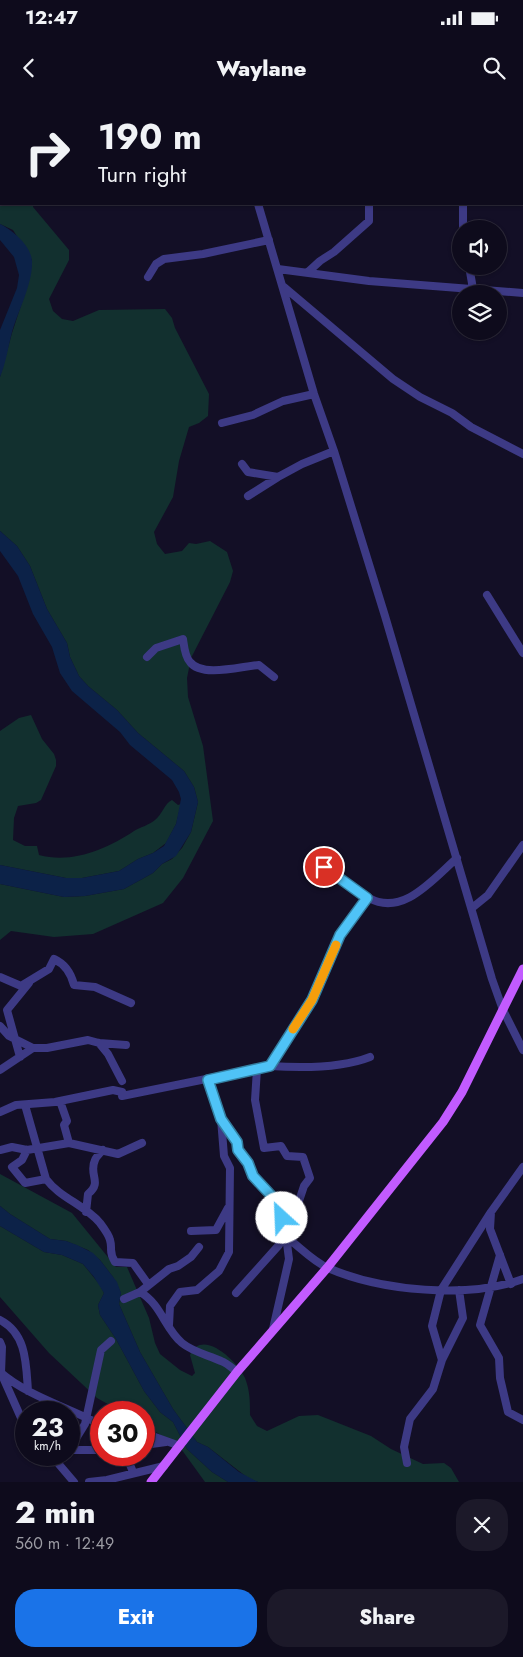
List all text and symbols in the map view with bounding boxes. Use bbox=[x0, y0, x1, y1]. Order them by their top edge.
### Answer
text: 12:47 bbox=[25, 4, 78, 31]
text: Waylane bbox=[216, 52, 307, 84]
icon: back bbox=[15, 54, 43, 82]
icon: search bbox=[480, 54, 508, 82]
text: 190 m bbox=[98, 112, 202, 162]
icon: right bbox=[15, 120, 80, 185]
text: Turn right bbox=[98, 158, 186, 190]
map controls bbox=[452, 220, 507, 340]
button: sound bbox=[452, 220, 507, 275]
button: layers bbox=[452, 285, 507, 340]
pin bbox=[303, 846, 345, 888]
icon: arrive bbox=[310, 853, 338, 881]
position arrow bbox=[255, 1191, 307, 1243]
speed limit sign: 30 bbox=[90, 1401, 155, 1466]
text: 23 bbox=[32, 1409, 63, 1445]
text: km/h bbox=[34, 1437, 61, 1455]
text: 2 min bbox=[15, 1491, 96, 1534]
button: close bbox=[456, 1499, 508, 1551]
text: 560 m · 12:49 bbox=[15, 1532, 114, 1555]
button: Exit bbox=[15, 1589, 257, 1647]
button: Share bbox=[267, 1589, 508, 1647]

